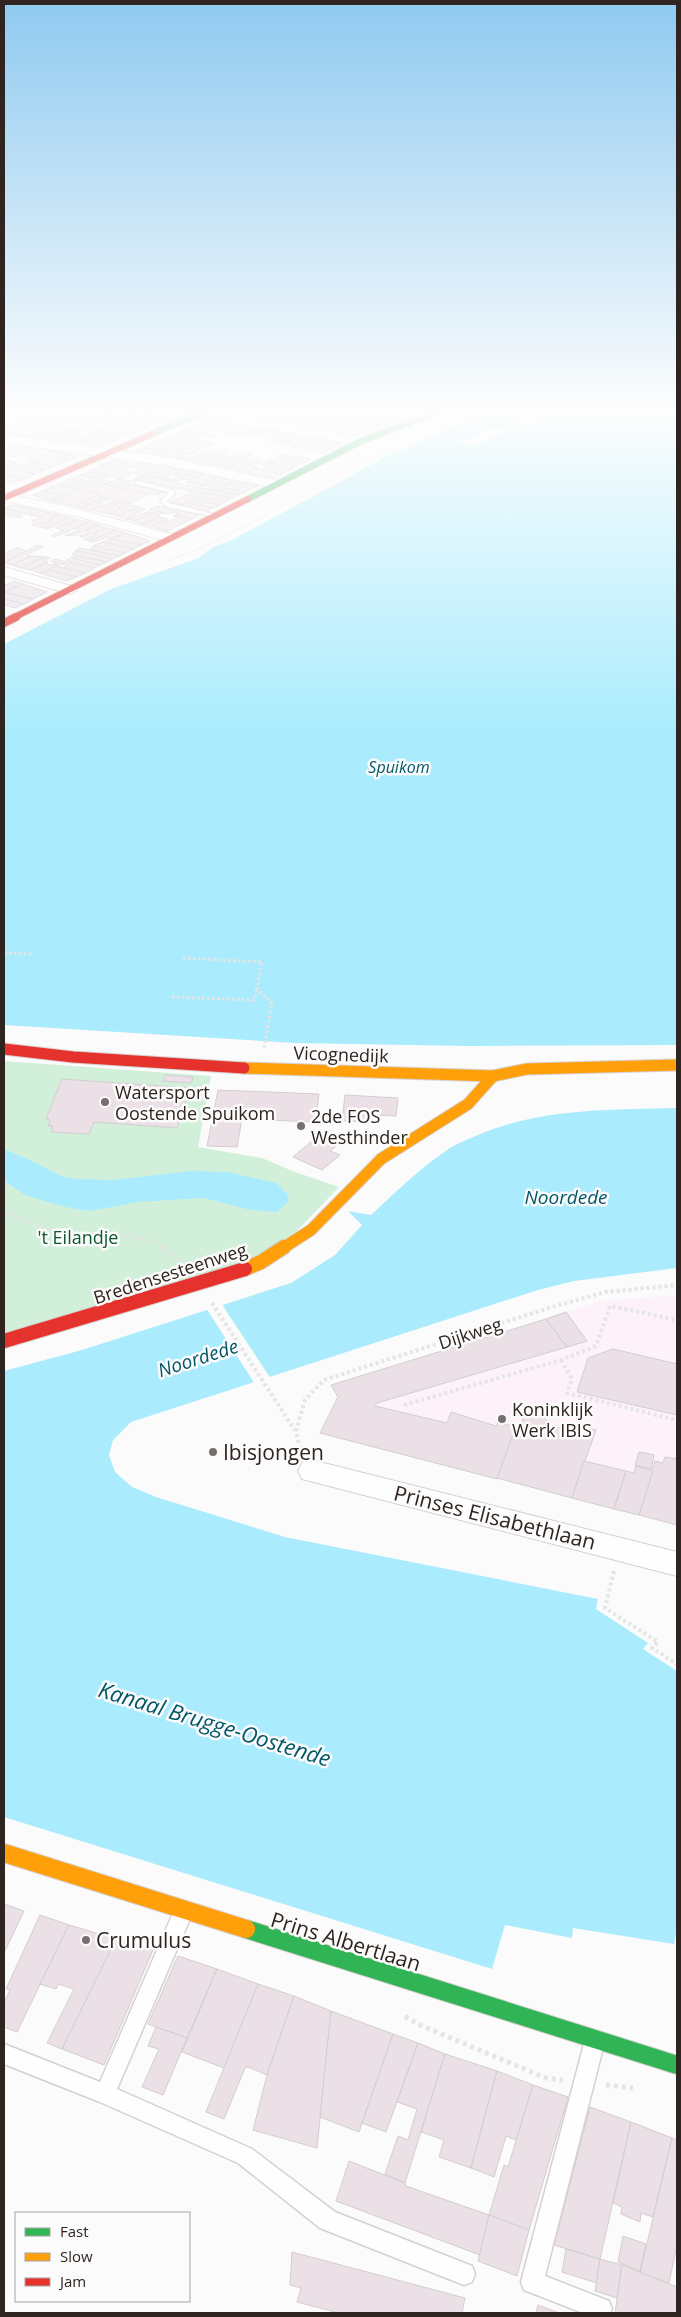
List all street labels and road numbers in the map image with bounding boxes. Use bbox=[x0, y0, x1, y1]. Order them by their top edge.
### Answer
street label: Vicognedijk bbox=[293, 1040, 390, 1068]
street label: Bredensesteenweg bbox=[90, 1237, 250, 1309]
street label: Dijkweg bbox=[435, 1311, 505, 1355]
street label: Prinses Elisabethlaan bbox=[391, 1478, 599, 1556]
street label: Prins Albertlaan bbox=[267, 1905, 425, 1977]

